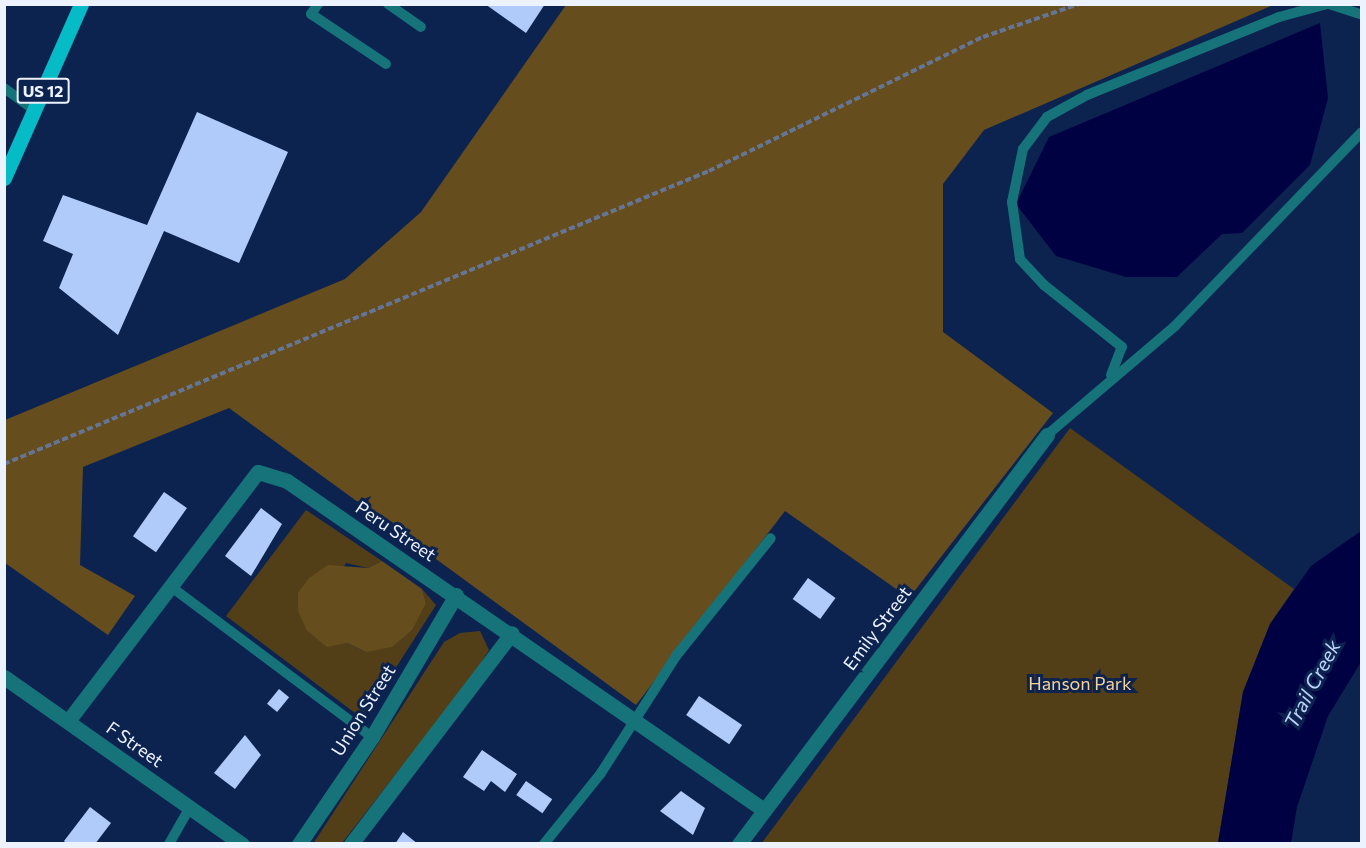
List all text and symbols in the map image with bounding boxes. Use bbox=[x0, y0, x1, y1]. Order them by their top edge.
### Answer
road number: US 12 bbox=[16, 78, 70, 104]
street label: Peru Street bbox=[352, 496, 440, 566]
street label: Emily Street bbox=[839, 582, 915, 674]
water label: Trail Creek bbox=[1279, 636, 1345, 732]
street label: Union Street bbox=[326, 660, 400, 760]
park label: Hanson Park bbox=[1028, 672, 1132, 694]
street label: F Street bbox=[102, 717, 168, 771]

